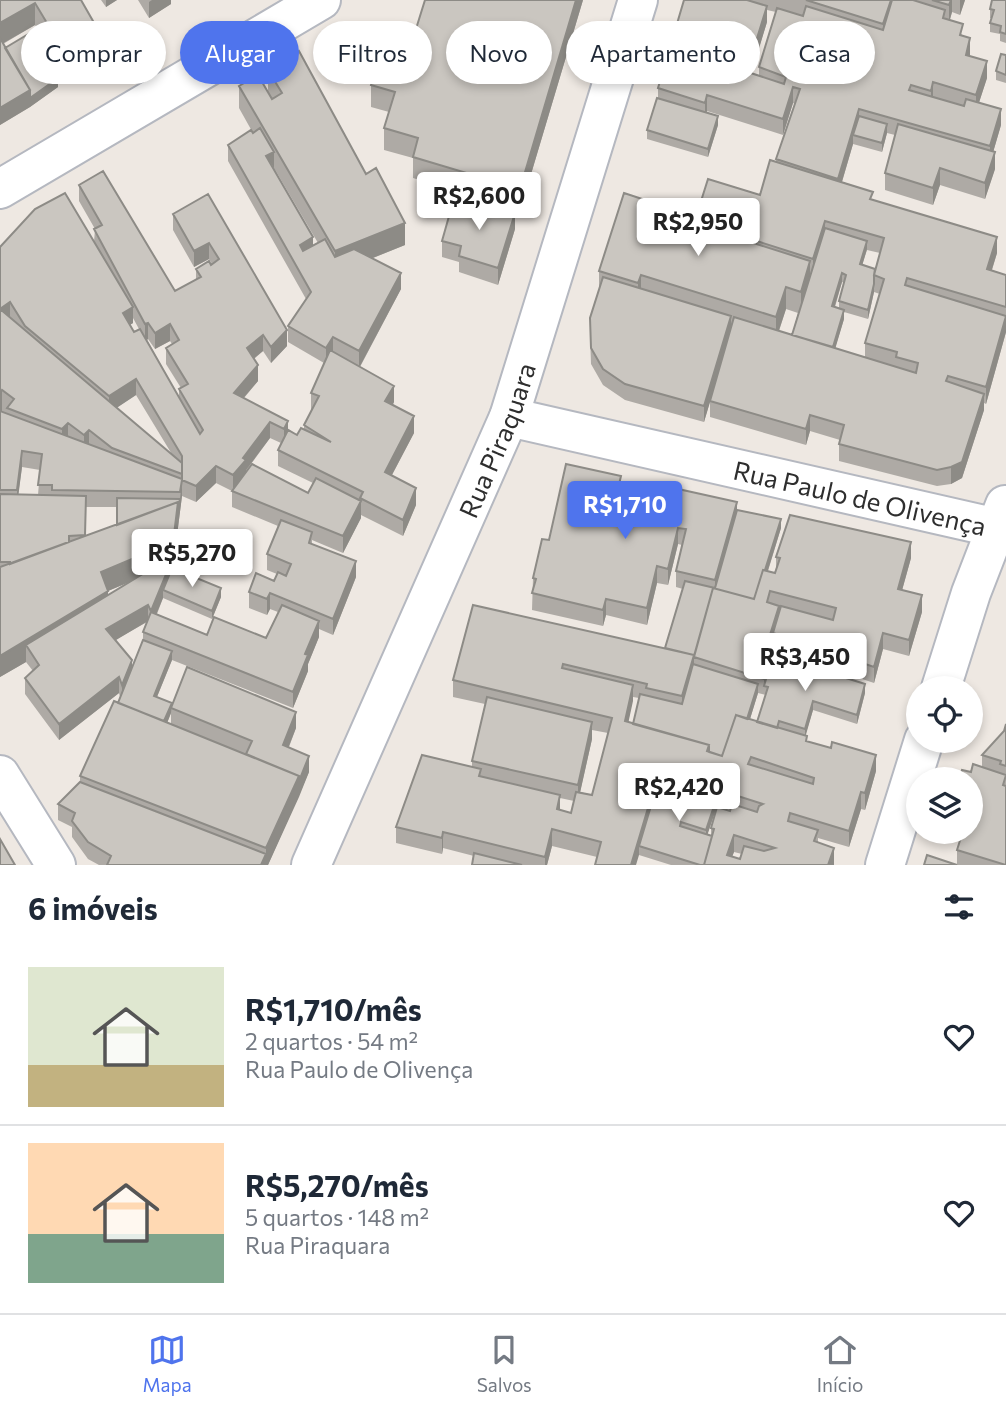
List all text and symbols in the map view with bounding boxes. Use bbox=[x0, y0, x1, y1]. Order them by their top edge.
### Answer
chip: Comprar bbox=[21, 21, 166, 84]
chip: Alugar bbox=[180, 21, 299, 84]
chip: Filtros bbox=[313, 21, 432, 84]
chip: Novo bbox=[446, 21, 552, 84]
chip: Apartamento bbox=[566, 21, 760, 84]
chip: Casa bbox=[774, 21, 875, 84]
pin: R$2,600 bbox=[414, 173, 544, 232]
text: R$2,600 bbox=[433, 181, 525, 209]
pin: R$2,950 bbox=[633, 198, 763, 258]
text: R$2,950 bbox=[653, 207, 743, 235]
street label: Rua Piraquara bbox=[451, 359, 540, 522]
street label: Rua Paulo de Olivença bbox=[731, 453, 989, 541]
pin: R$1,710 bbox=[560, 482, 690, 541]
text: R$1,710 bbox=[583, 490, 667, 518]
pin: R$5,270 bbox=[127, 530, 257, 589]
text: R$5,270 bbox=[148, 538, 236, 566]
pin: R$3,450 bbox=[740, 634, 870, 693]
text: R$3,450 bbox=[760, 642, 850, 670]
map controls bbox=[906, 676, 983, 844]
button: locate bbox=[906, 676, 983, 753]
pin: R$2,420 bbox=[614, 764, 744, 823]
button: layers bbox=[906, 767, 983, 844]
text: R$2,420 bbox=[634, 772, 724, 800]
icon: filters bbox=[940, 888, 978, 926]
text: 6 imóveis bbox=[28, 889, 158, 926]
text: R$1,710/mês bbox=[245, 990, 422, 1027]
icon: home bbox=[84, 995, 168, 1079]
icon: heart bbox=[940, 1018, 978, 1056]
text: 2 quartos · 54 m² bbox=[245, 1027, 418, 1055]
text: Rua Paulo de Olivença bbox=[245, 1055, 473, 1083]
text: R$5,270/mês bbox=[245, 1166, 429, 1203]
icon: home bbox=[84, 1171, 168, 1255]
icon: heart bbox=[940, 1194, 978, 1232]
text: 5 quartos · 148 m² bbox=[245, 1203, 429, 1231]
text: Rua Piraquara bbox=[245, 1231, 390, 1259]
tab: Mapa bbox=[143, 1331, 192, 1396]
tab: Salvos bbox=[477, 1331, 532, 1396]
tab: Início bbox=[817, 1331, 863, 1396]

